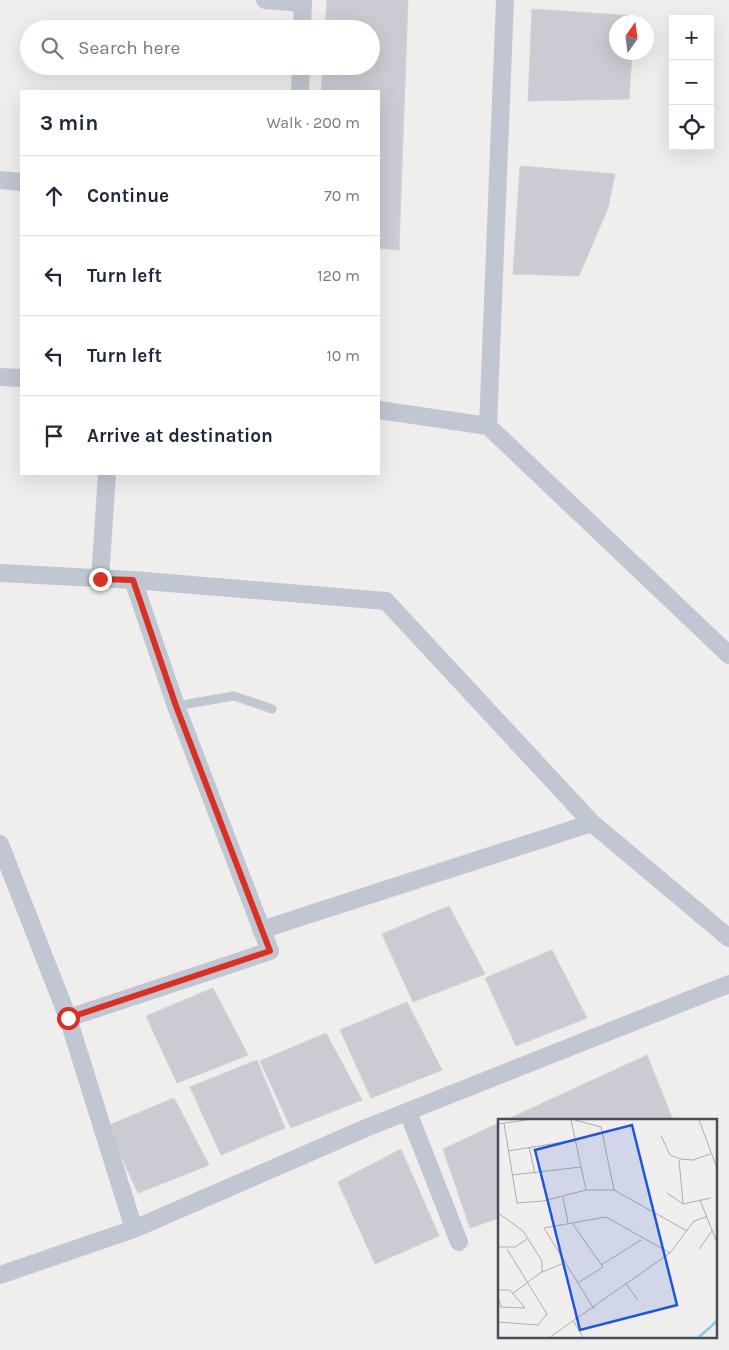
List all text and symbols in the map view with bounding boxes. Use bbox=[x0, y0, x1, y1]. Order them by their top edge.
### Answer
north arrow bbox=[609, 15, 654, 60]
map controls bbox=[669, 15, 714, 150]
button: + bbox=[669, 15, 714, 60]
search box bbox=[20, 20, 380, 75]
icon: search bbox=[38, 34, 66, 62]
text: Search here bbox=[78, 37, 180, 59]
button: − bbox=[669, 60, 714, 105]
button: locate bbox=[669, 105, 714, 150]
text: 3 min bbox=[40, 111, 98, 135]
text: Walk · 200 m bbox=[266, 113, 360, 132]
icon: ahead bbox=[40, 182, 68, 210]
text: Continue bbox=[87, 185, 169, 207]
text: 70 m bbox=[324, 186, 360, 205]
icon: left bbox=[40, 262, 68, 290]
text: Turn left bbox=[87, 265, 162, 287]
text: 120 m bbox=[317, 266, 360, 285]
icon: left bbox=[40, 342, 68, 370]
text: Turn left bbox=[87, 345, 162, 367]
text: 10 m bbox=[326, 346, 360, 365]
icon: arrive bbox=[40, 422, 68, 450]
text: Arrive at destination bbox=[87, 425, 273, 447]
route end bbox=[89, 568, 112, 591]
route start bbox=[57, 1007, 80, 1030]
inset map bbox=[498, 1119, 716, 1338]

